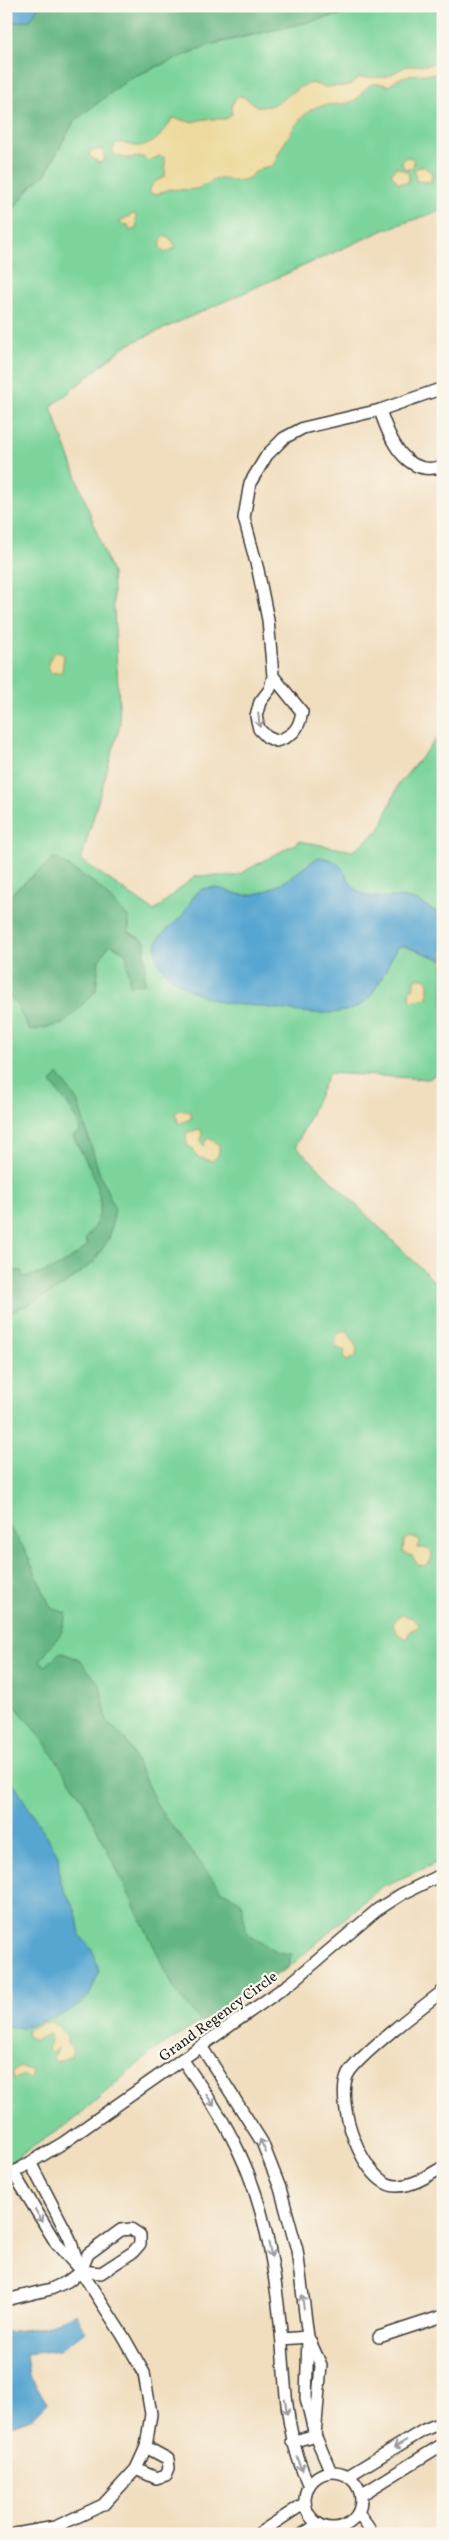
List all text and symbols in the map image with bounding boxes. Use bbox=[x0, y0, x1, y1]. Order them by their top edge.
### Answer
one-way arrow bbox=[254, 712, 264, 728]
street label: Grand Regency Circle bbox=[155, 1967, 282, 2067]
one-way arrow bbox=[205, 2092, 215, 2106]
one-way arrow bbox=[258, 2139, 268, 2154]
one-way arrow bbox=[34, 2208, 44, 2222]
one-way arrow bbox=[265, 2241, 275, 2257]
one-way arrow bbox=[298, 2295, 308, 2311]
one-way arrow bbox=[281, 2399, 291, 2415]
one-way arrow bbox=[393, 2440, 407, 2450]
one-way arrow bbox=[296, 2456, 305, 2471]

